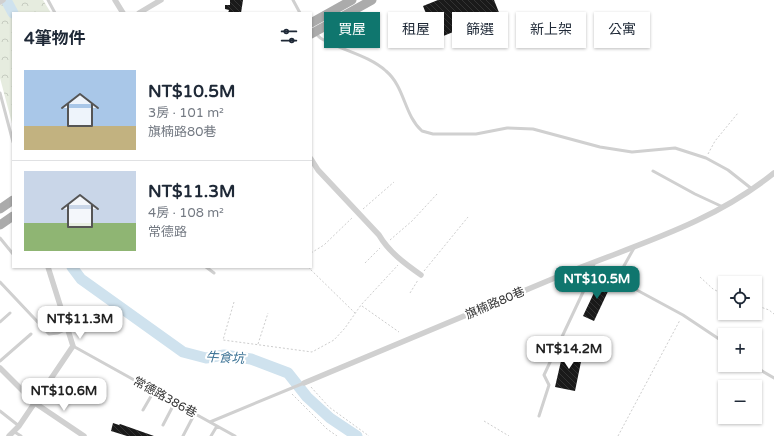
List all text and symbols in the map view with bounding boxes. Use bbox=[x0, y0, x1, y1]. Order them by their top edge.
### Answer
chip: 買屋 bbox=[324, 12, 380, 48]
chip: 租屋 bbox=[388, 12, 444, 48]
chip: 篩選 bbox=[452, 12, 508, 48]
chip: 新上架 bbox=[516, 12, 586, 48]
chip: 公寓 bbox=[594, 12, 650, 48]
icon: filters bbox=[278, 25, 300, 47]
text: 4筆物件 bbox=[24, 28, 86, 49]
text: NT$10.5M bbox=[148, 81, 235, 102]
icon: home bbox=[56, 86, 104, 134]
text: 3房 · 101 m² bbox=[148, 105, 224, 121]
text: 旗楠路80巷 bbox=[148, 124, 216, 140]
text: NT$11.3M bbox=[148, 181, 235, 202]
icon: home bbox=[56, 187, 104, 235]
text: 4房 · 108 m² bbox=[148, 205, 224, 221]
text: 常德路 bbox=[148, 224, 187, 240]
pin: NT$10.5M bbox=[556, 266, 638, 300]
text: NT$10.5M bbox=[564, 271, 630, 287]
map controls bbox=[718, 276, 762, 424]
button: locate bbox=[718, 276, 762, 320]
street label: 旗楠路80巷 bbox=[463, 284, 527, 322]
pin: NT$11.3M bbox=[39, 306, 121, 340]
text: NT$11.3M bbox=[47, 311, 113, 327]
button: + bbox=[718, 328, 762, 372]
pin: NT$14.2M bbox=[528, 336, 610, 370]
text: NT$14.2M bbox=[536, 341, 602, 357]
water label: 牛食坑 bbox=[205, 349, 247, 367]
street label: 常德路386巷 bbox=[131, 374, 199, 420]
pin: NT$10.6M bbox=[23, 378, 105, 412]
button: − bbox=[718, 380, 762, 424]
text: NT$10.6M bbox=[31, 383, 97, 399]

